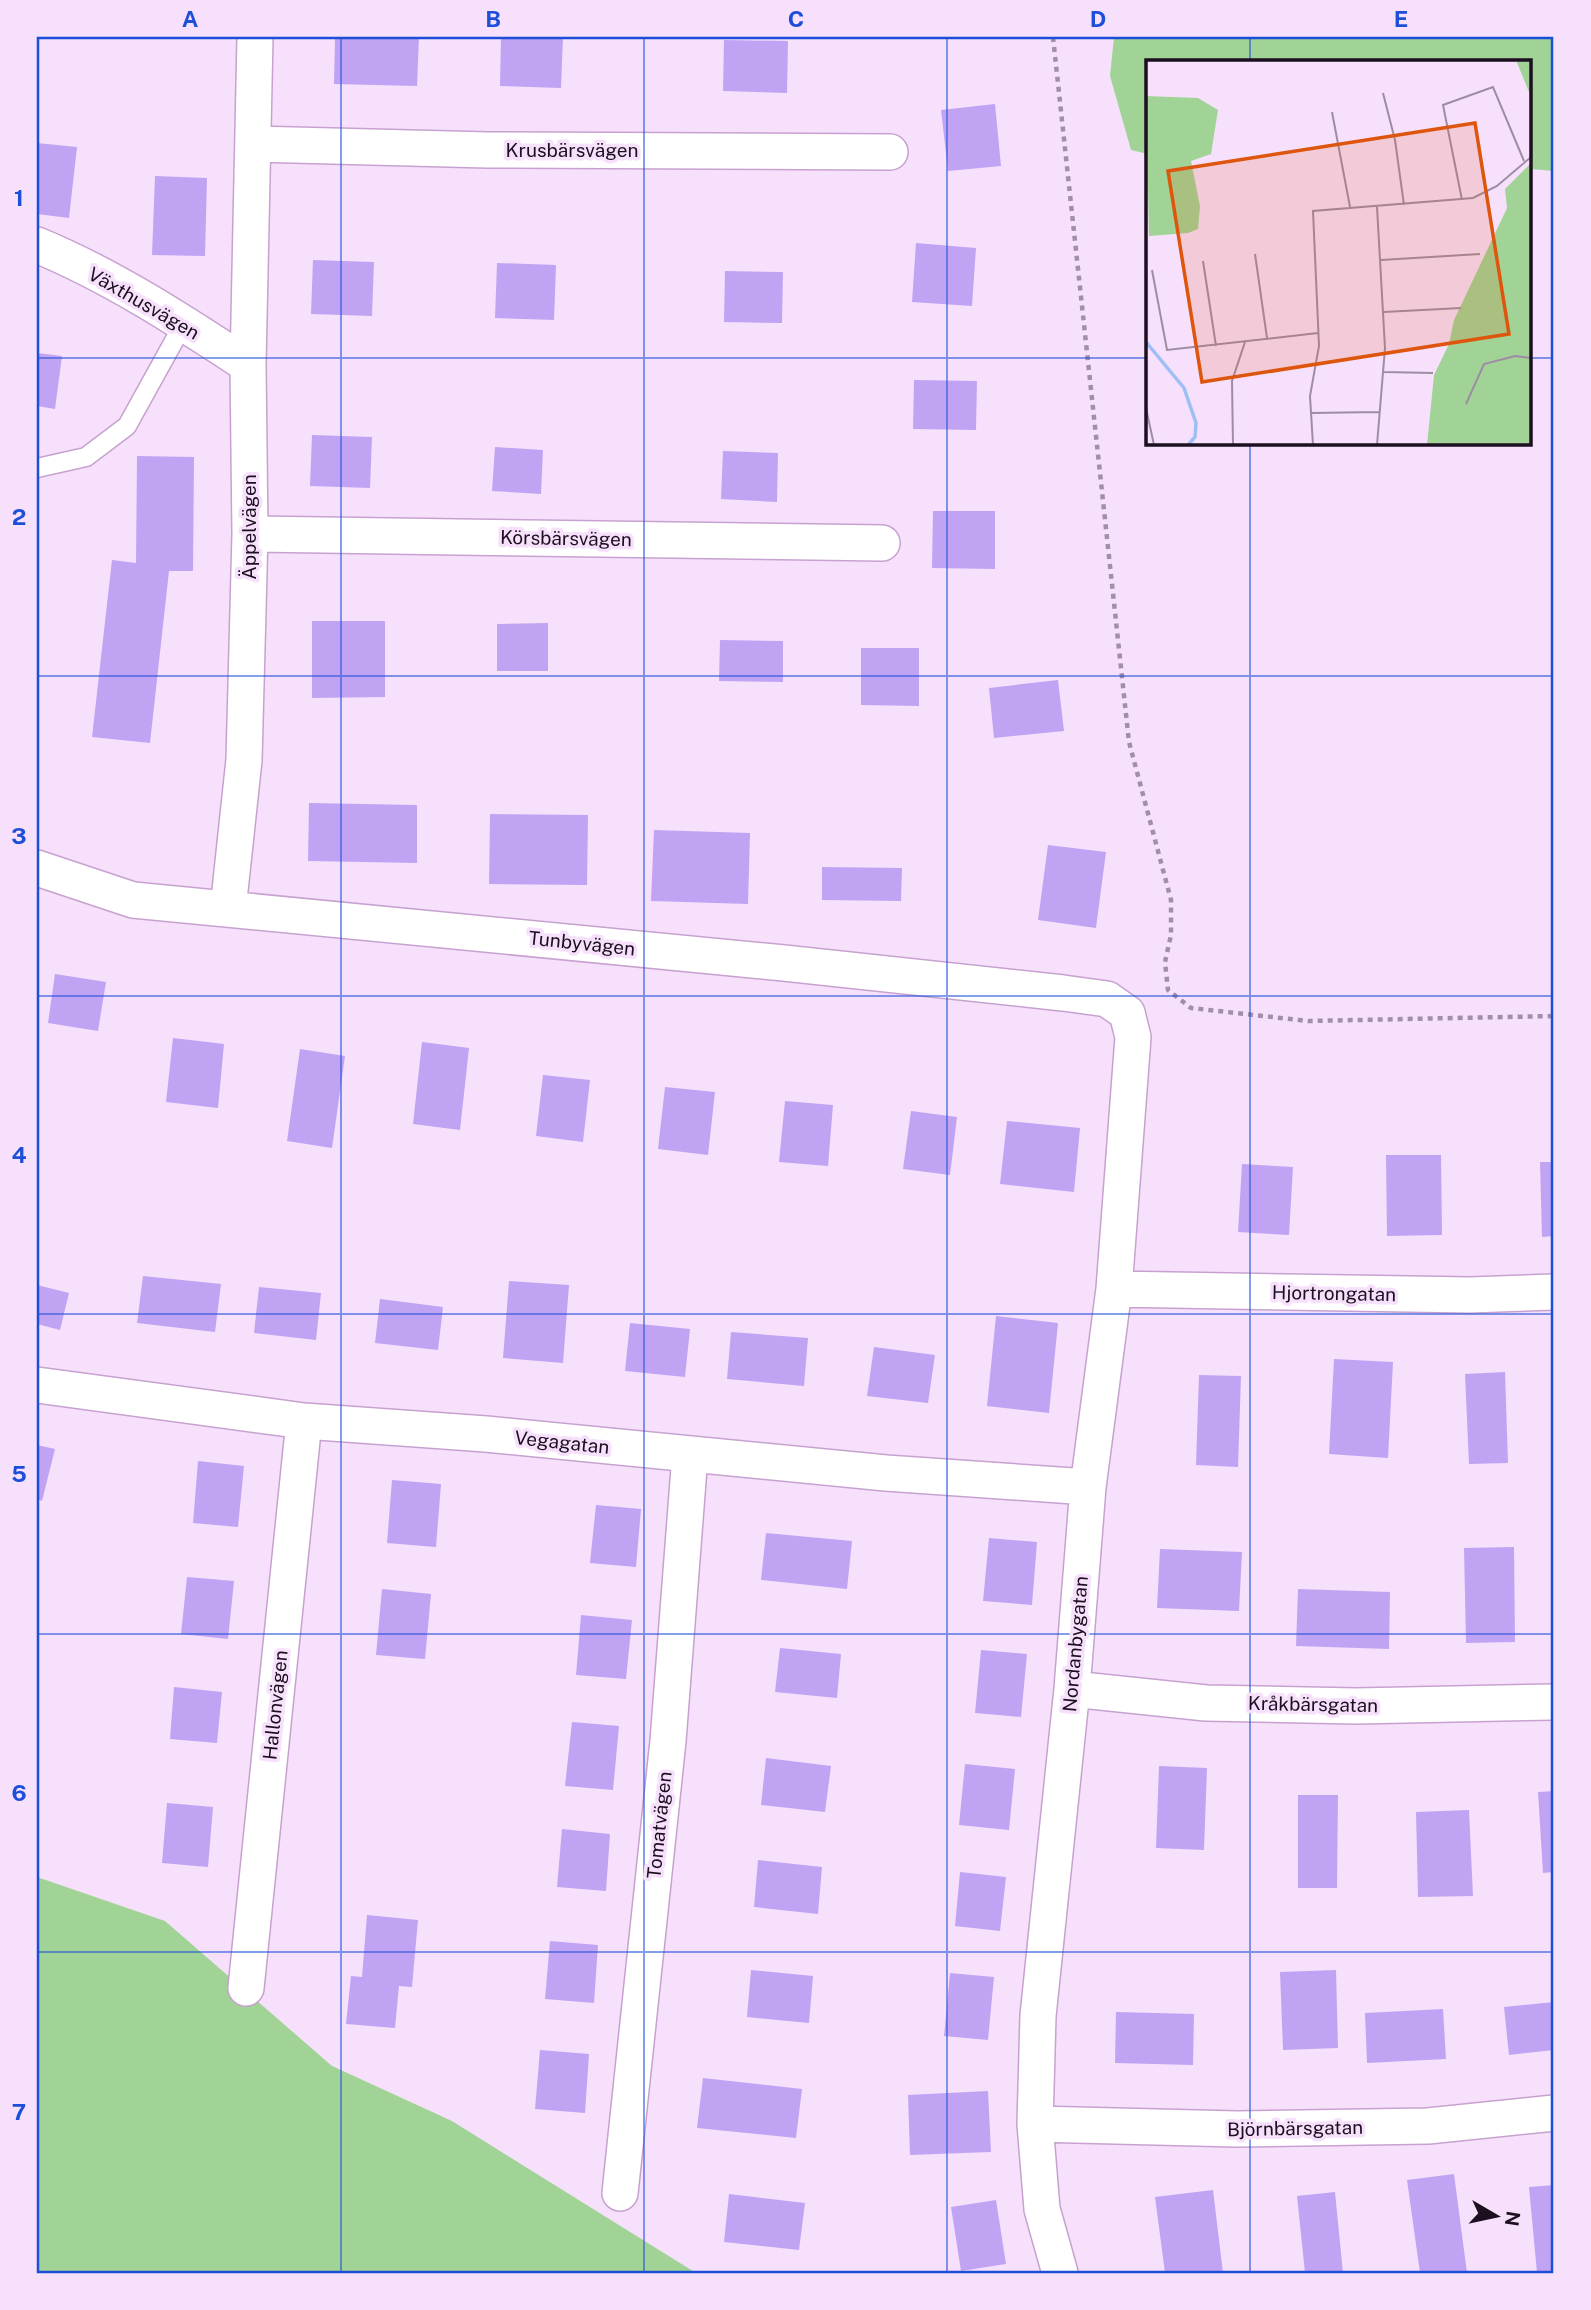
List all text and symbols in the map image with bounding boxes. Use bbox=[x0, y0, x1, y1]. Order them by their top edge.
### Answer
text: A bbox=[182, 5, 199, 32]
text: B bbox=[485, 5, 501, 32]
text: C bbox=[788, 5, 804, 32]
text: D bbox=[1090, 5, 1106, 32]
text: E bbox=[1394, 5, 1408, 32]
inset map bbox=[1146, 60, 1532, 444]
street label: Krusbärsvägen bbox=[506, 139, 638, 161]
text: 1 bbox=[14, 184, 24, 211]
street label: Växthusvägen bbox=[85, 262, 203, 344]
street label: Äppelvägen bbox=[238, 474, 260, 580]
text: 2 bbox=[12, 503, 26, 530]
street label: Körsbärsvägen bbox=[500, 526, 632, 550]
text: 3 bbox=[11, 822, 27, 849]
street label: Tunbyvägen bbox=[528, 926, 636, 960]
text: 4 bbox=[11, 1141, 27, 1168]
street label: Hjortrongatan bbox=[1272, 1281, 1396, 1305]
street label: Vegagatan bbox=[514, 1426, 610, 1458]
text: 5 bbox=[11, 1460, 27, 1487]
street label: Nordanbygatan bbox=[1058, 1575, 1092, 1713]
street label: Hallonvägen bbox=[258, 1649, 292, 1761]
street label: Kråkbärsgatan bbox=[1248, 1692, 1378, 1716]
street label: Tomatvägen bbox=[642, 1770, 676, 1880]
text: 6 bbox=[11, 1779, 27, 1806]
text: 7 bbox=[12, 2098, 26, 2125]
street label: Björnbärsgatan bbox=[1227, 2116, 1363, 2140]
north arrow bbox=[1462, 2180, 1532, 2250]
text: N bbox=[1501, 2210, 1525, 2228]

